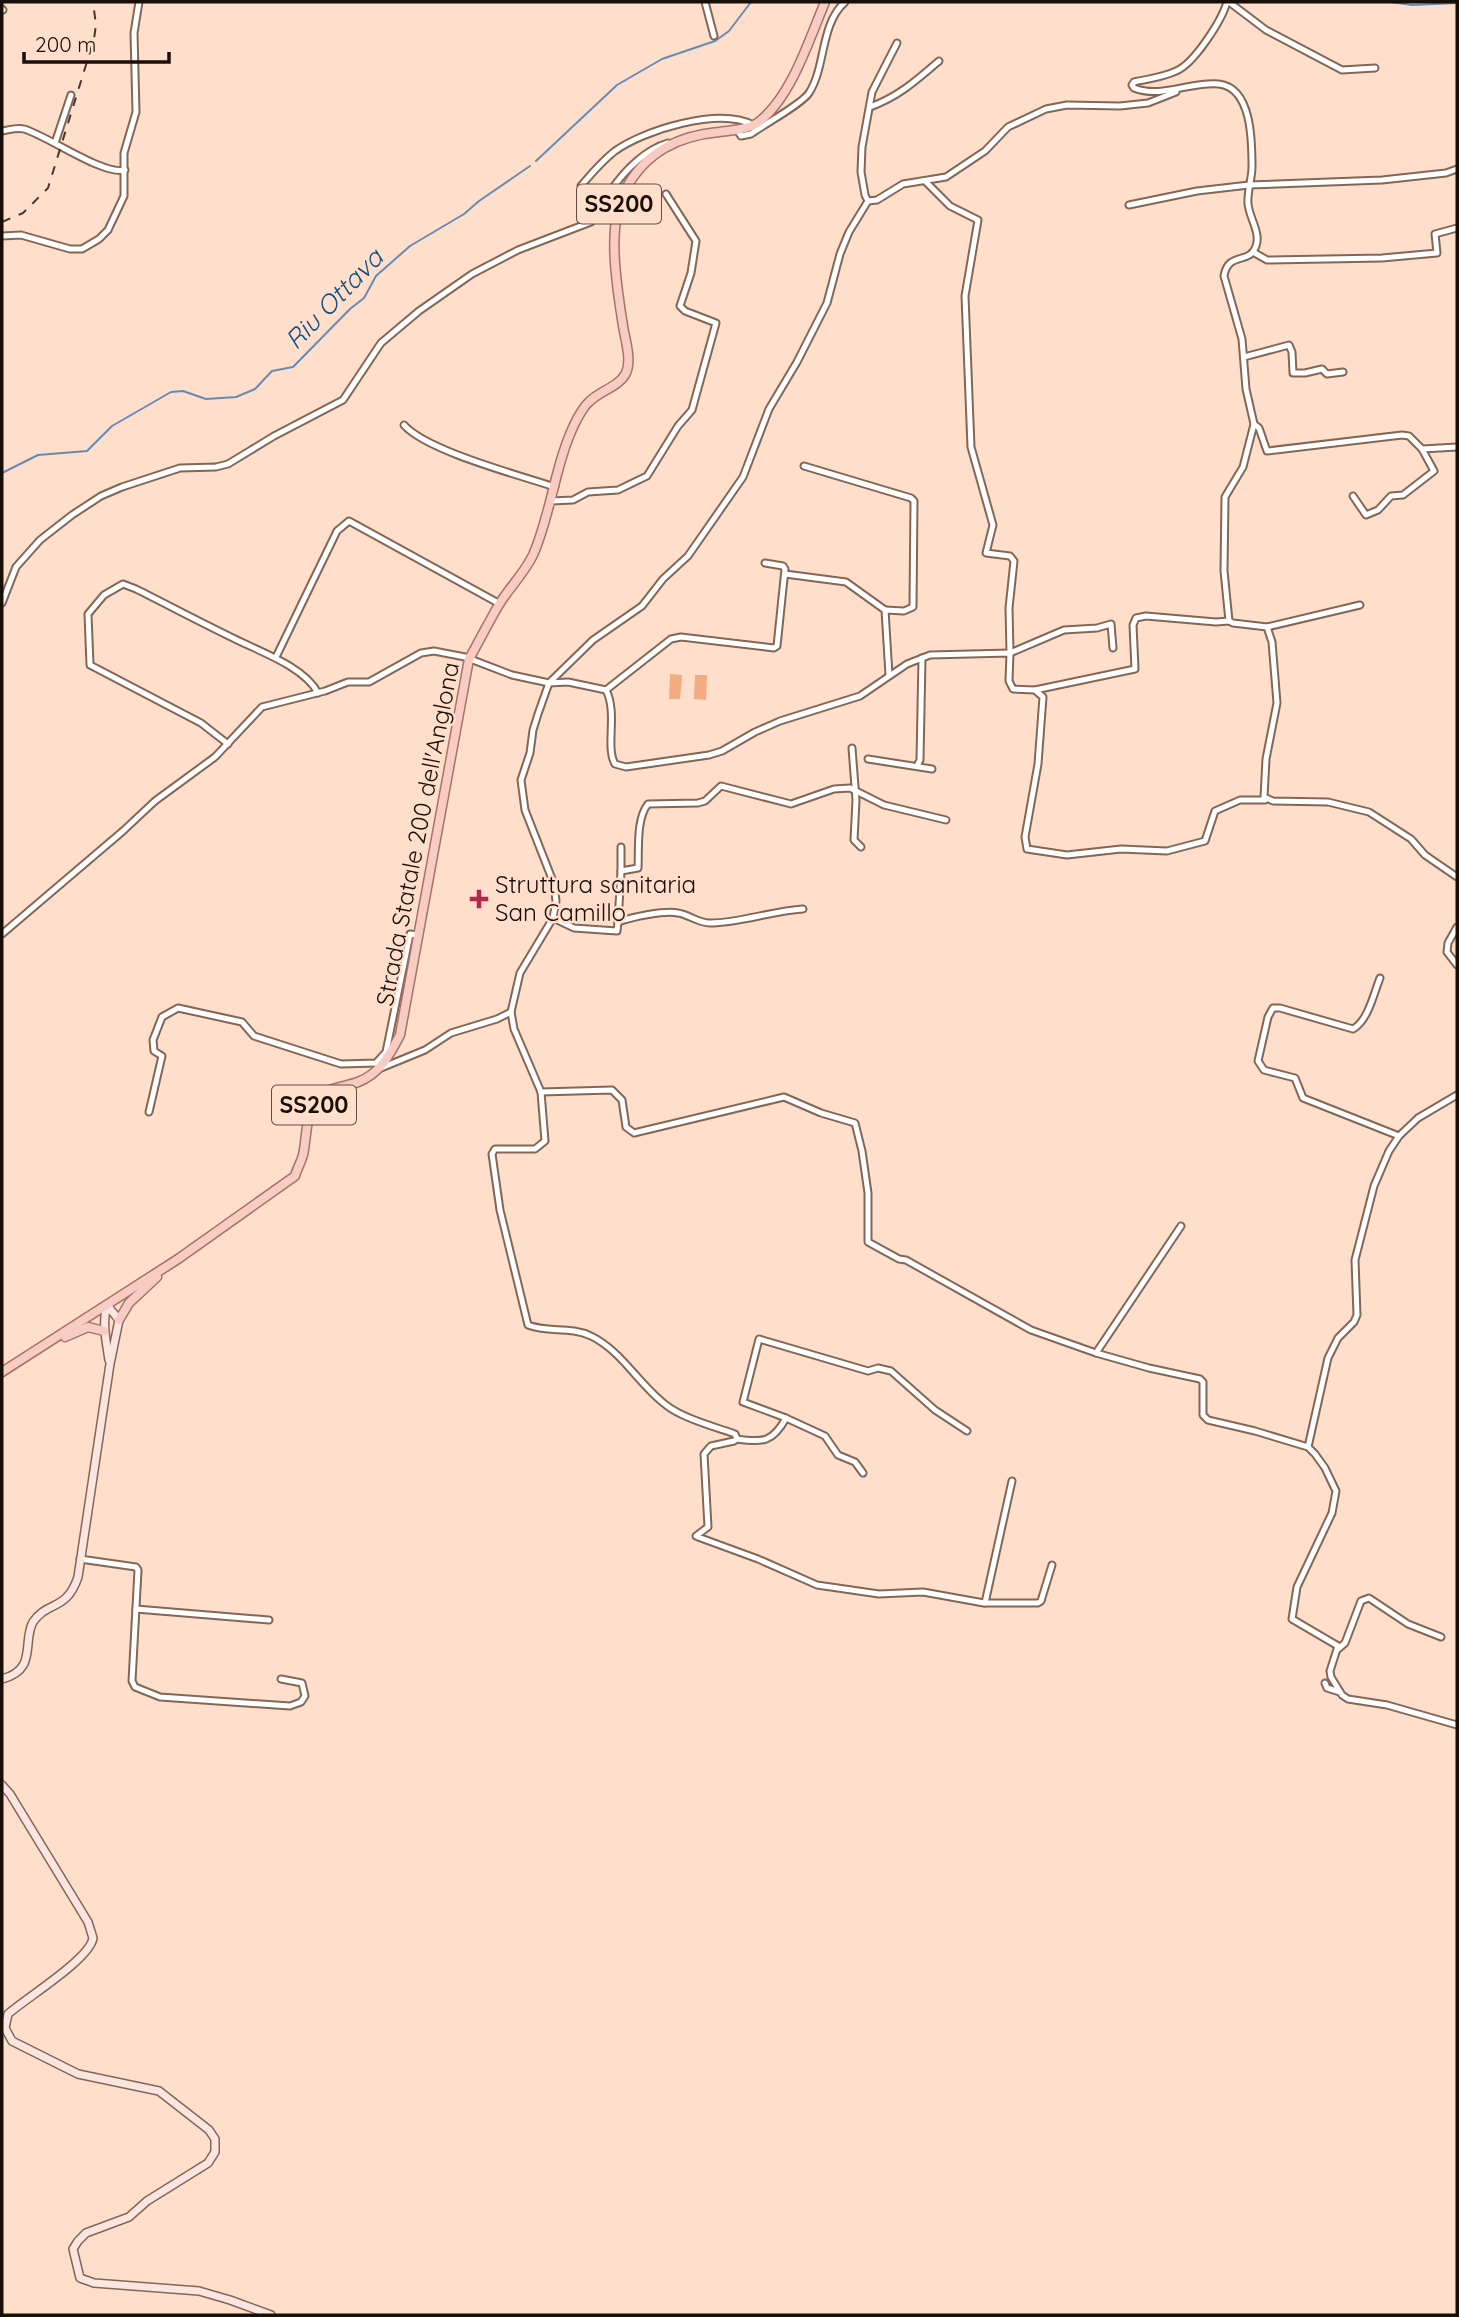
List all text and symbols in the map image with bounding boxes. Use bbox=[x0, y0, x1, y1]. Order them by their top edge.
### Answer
scale bar bbox=[24, 21, 170, 65]
text: 200 m bbox=[35, 31, 97, 57]
road number: SS200 bbox=[577, 184, 661, 224]
water label: Riu Ottava bbox=[278, 241, 391, 356]
street label: Strada Statale 200 dell'Anglona bbox=[369, 659, 465, 1008]
place label: Struttura sanitaria San Camillo bbox=[495, 869, 696, 927]
marker: Struttura sanitaria San Camillo bbox=[469, 889, 489, 909]
road number: SS200 bbox=[272, 1086, 356, 1124]

